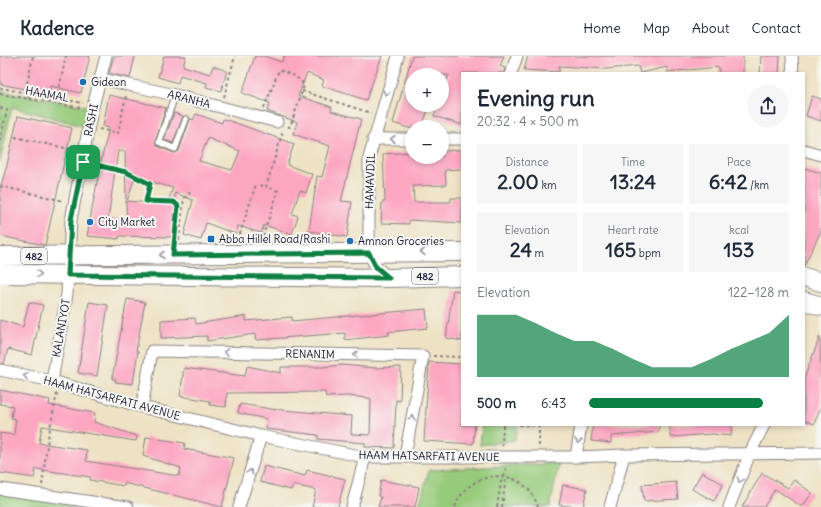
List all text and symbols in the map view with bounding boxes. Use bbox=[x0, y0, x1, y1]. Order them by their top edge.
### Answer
text: Kadence bbox=[20, 16, 94, 40]
text: Home bbox=[583, 19, 621, 37]
text: Map bbox=[643, 19, 670, 37]
text: About bbox=[692, 19, 730, 37]
text: Contact bbox=[752, 19, 801, 37]
map controls bbox=[405, 68, 449, 164]
button: + bbox=[405, 68, 449, 112]
place label: Gideon bbox=[91, 75, 126, 89]
marker: Gideon bbox=[78, 77, 88, 87]
street label: HAAMAL bbox=[24, 83, 70, 105]
text: Evening run bbox=[477, 84, 595, 112]
button: share bbox=[747, 85, 789, 127]
street label: ARANHA bbox=[166, 87, 212, 111]
one-way arrow bbox=[382, 90, 391, 97]
street label: RASHI bbox=[81, 102, 101, 137]
text: 20:32 · 4 × 500 m bbox=[477, 113, 579, 130]
button: − bbox=[405, 120, 449, 164]
one-way arrow bbox=[390, 135, 396, 143]
pin bbox=[66, 145, 100, 179]
icon: arrive bbox=[72, 151, 94, 173]
street label: HAMAVDIL bbox=[362, 153, 378, 209]
text: Distance bbox=[506, 155, 548, 169]
text: Time bbox=[621, 155, 645, 169]
text: Pace bbox=[727, 155, 751, 169]
text: 2.00 bbox=[497, 169, 539, 194]
text: 13:24 bbox=[610, 169, 656, 194]
text: 6:42 bbox=[709, 169, 747, 194]
text: km bbox=[539, 178, 557, 192]
text: /km bbox=[747, 178, 769, 192]
place label: City Market bbox=[98, 215, 155, 229]
marker: City Market bbox=[85, 217, 95, 227]
text: Elevation bbox=[504, 223, 550, 237]
text: Heart rate bbox=[607, 223, 659, 237]
text: kcal bbox=[729, 223, 749, 237]
place label: Abba Hillel Road/Rashi bbox=[219, 232, 330, 246]
marker: Abba Hillel Road/Rashi bbox=[206, 234, 216, 244]
place label: Amnon Groceries bbox=[358, 234, 444, 248]
marker: Amnon Groceries bbox=[345, 236, 355, 246]
text: 24 bbox=[510, 237, 532, 262]
text: 165 bbox=[605, 237, 636, 262]
text: 153 bbox=[724, 237, 754, 262]
text: m bbox=[532, 246, 544, 260]
text: bpm bbox=[636, 246, 661, 260]
road number: 482 bbox=[21, 248, 47, 264]
one-way arrow bbox=[420, 248, 426, 257]
one-way arrow bbox=[159, 251, 165, 259]
road number: 482 bbox=[412, 268, 438, 284]
one-way arrow bbox=[36, 270, 42, 278]
text: Elevation bbox=[477, 284, 530, 301]
text: 122–128 m bbox=[728, 284, 789, 301]
street label: KALANIYOT bbox=[49, 297, 73, 358]
street label: RENANIM bbox=[285, 347, 335, 361]
one-way arrow bbox=[223, 348, 229, 357]
one-way arrow bbox=[353, 351, 359, 359]
one-way arrow bbox=[23, 372, 29, 380]
street label: HAAM HATSARFATI AVENUE bbox=[42, 373, 182, 423]
text: 500 m bbox=[477, 395, 516, 412]
text: 6:43 bbox=[541, 395, 566, 412]
one-way arrow bbox=[407, 415, 416, 421]
one-way arrow bbox=[574, 438, 583, 444]
street label: HAAM HATSARFATI AVENUE bbox=[358, 448, 500, 464]
one-way arrow bbox=[245, 468, 254, 475]
one-way arrow bbox=[736, 476, 744, 483]

